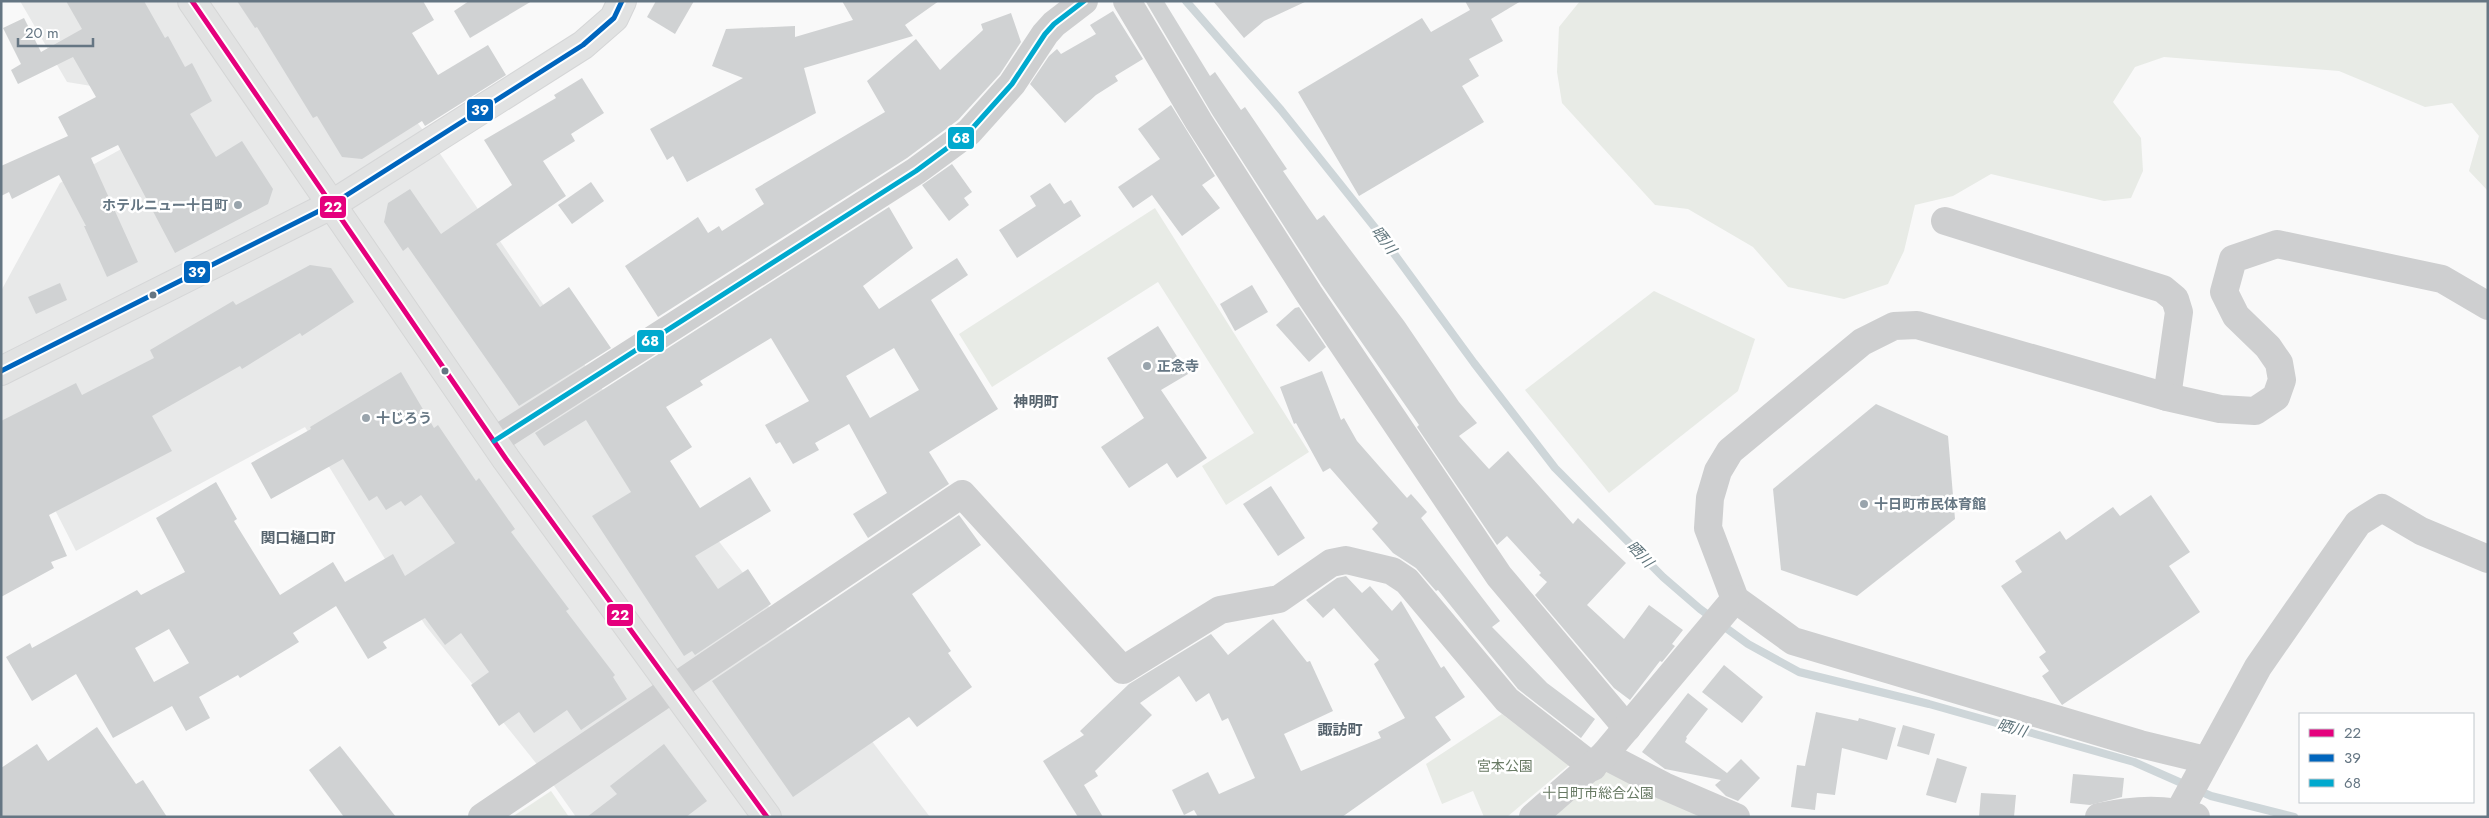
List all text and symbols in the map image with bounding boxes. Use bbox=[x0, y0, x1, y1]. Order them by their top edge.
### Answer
scale bar bbox=[18, 15, 92, 47]
text: 20 m bbox=[25, 22, 59, 44]
line badge: 39 bbox=[466, 98, 494, 122]
text: 39 bbox=[471, 100, 489, 120]
line badge: 68 bbox=[947, 126, 975, 150]
text: 68 bbox=[952, 128, 970, 148]
place label: ホテルニュー十日町 bbox=[102, 195, 228, 215]
line badge: 22 bbox=[319, 195, 347, 219]
text: 22 bbox=[324, 197, 342, 217]
marker: ホテルニュー十日町 bbox=[232, 199, 244, 211]
water label: 晒川 bbox=[1366, 221, 1403, 260]
line badge: 39 bbox=[183, 260, 211, 284]
text: 39 bbox=[188, 262, 206, 282]
unlabelled marker bbox=[148, 290, 158, 300]
line badge: 68 bbox=[636, 329, 665, 353]
text: 68 bbox=[641, 331, 659, 351]
place label: 正念寺 bbox=[1157, 356, 1199, 376]
marker: 正念寺 bbox=[1141, 360, 1153, 372]
unlabelled marker bbox=[440, 366, 450, 376]
district label: 神明町 bbox=[1012, 391, 1059, 413]
place label: 十じろう bbox=[376, 408, 432, 428]
marker: 十じろう bbox=[360, 412, 372, 424]
place label: 十日町市民体育館 bbox=[1874, 494, 1986, 514]
marker: 十日町市民体育館 bbox=[1858, 498, 1870, 510]
district label: 関口樋口町 bbox=[260, 527, 336, 549]
water label: 晒川 bbox=[1622, 536, 1660, 574]
line badge: 22 bbox=[606, 603, 634, 627]
text: 22 bbox=[611, 605, 629, 625]
water label: 晒川 bbox=[1995, 713, 2031, 743]
legend bbox=[2299, 713, 2474, 803]
district label: 諏訪町 bbox=[1317, 719, 1363, 741]
text: 22 bbox=[2344, 722, 2361, 744]
text: 39 bbox=[2344, 747, 2361, 769]
park label: 宮本公園 bbox=[1477, 756, 1533, 776]
text: 68 bbox=[2344, 772, 2361, 794]
park label: 十日町市総合公園 bbox=[1542, 783, 1654, 803]

